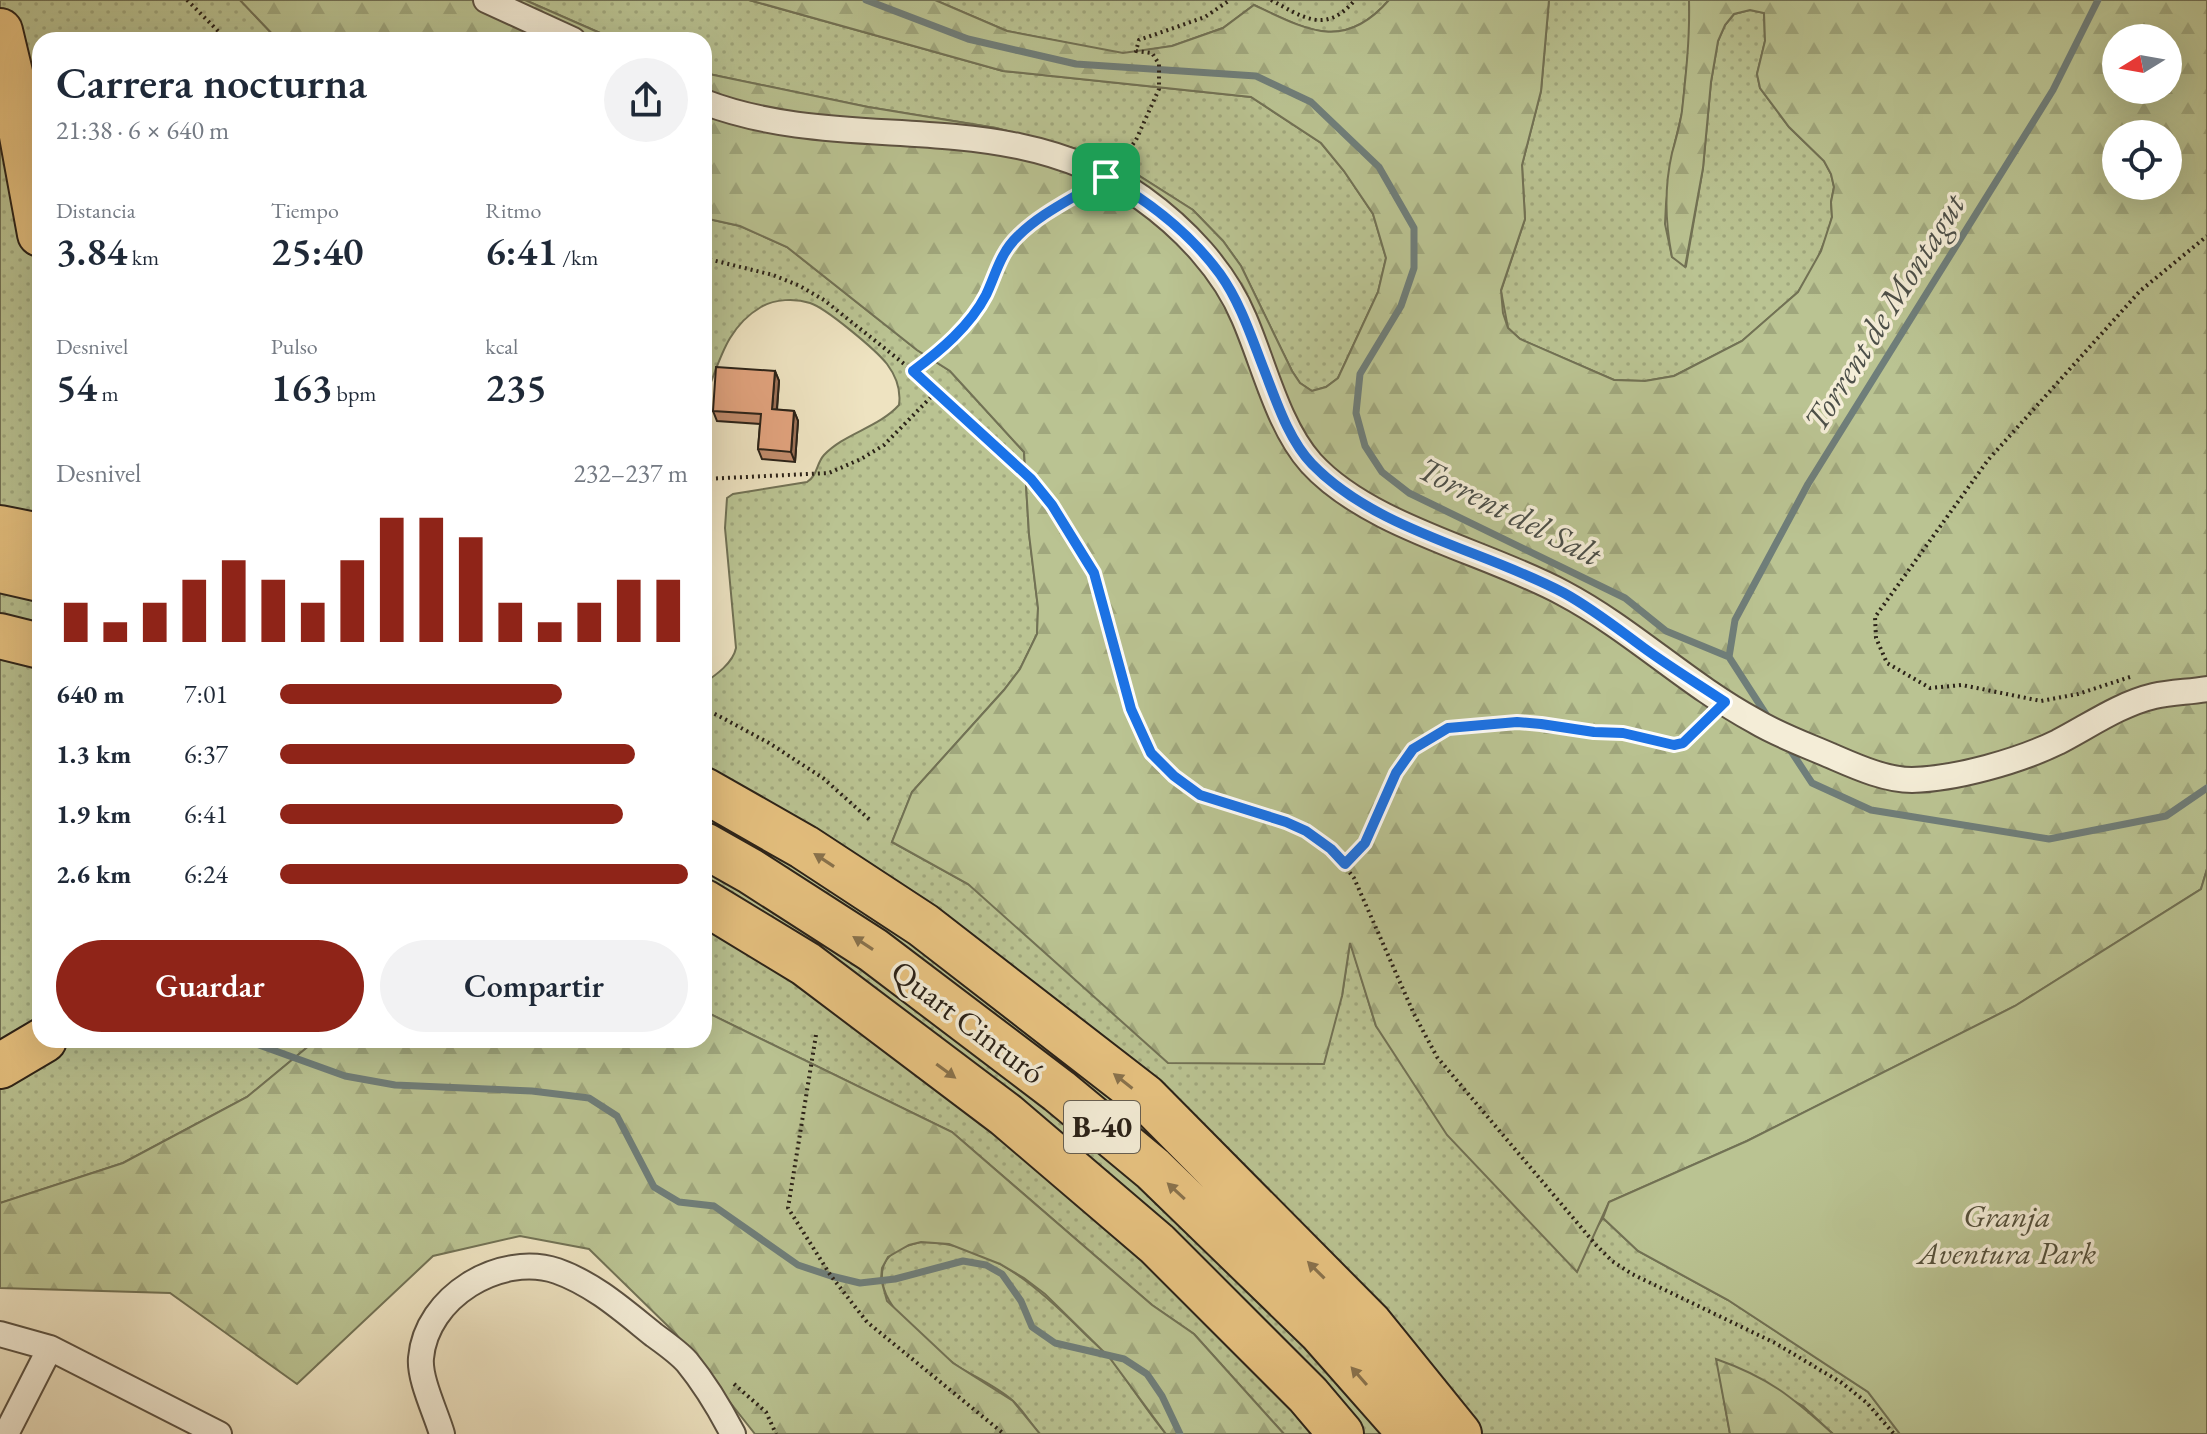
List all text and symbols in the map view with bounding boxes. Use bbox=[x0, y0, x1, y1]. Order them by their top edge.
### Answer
north arrow bbox=[2102, 24, 2182, 104]
map controls bbox=[2102, 24, 2182, 200]
text: Carrera nocturna bbox=[56, 54, 367, 111]
button: share bbox=[604, 58, 688, 142]
text: 21:38 · 6 × 640 m bbox=[56, 113, 229, 147]
button: locate bbox=[2102, 120, 2182, 200]
pin bbox=[1072, 143, 1140, 211]
icon: arrive bbox=[1084, 155, 1128, 199]
water label: Torrent de Montagut bbox=[1793, 183, 1976, 439]
text: Distancia bbox=[56, 196, 136, 225]
text: Tiempo bbox=[271, 196, 339, 225]
text: Ritmo bbox=[485, 196, 541, 225]
text: 3.84 bbox=[56, 225, 127, 277]
text: 25:40 bbox=[271, 225, 364, 277]
text: 6:41 bbox=[485, 225, 558, 277]
text: km bbox=[127, 243, 159, 272]
text: /km bbox=[558, 243, 598, 272]
text: Desnivel bbox=[56, 332, 128, 361]
text: Pulso bbox=[271, 332, 318, 361]
text: kcal bbox=[485, 332, 518, 361]
text: 54 bbox=[56, 361, 97, 413]
text: 163 bbox=[271, 361, 332, 413]
text: 235 bbox=[485, 361, 547, 413]
text: m bbox=[97, 379, 119, 408]
text: bpm bbox=[332, 379, 376, 408]
water label: Torrent del Salt bbox=[1411, 446, 1611, 577]
text: Desnivel bbox=[56, 456, 141, 490]
text: 232–237 m bbox=[573, 456, 688, 490]
text: 640 m bbox=[56, 677, 124, 711]
text: 7:01 bbox=[184, 677, 228, 711]
text: 1.3 km bbox=[56, 737, 131, 771]
text: 6:37 bbox=[184, 737, 228, 771]
text: 1.9 km bbox=[56, 797, 131, 831]
text: 6:41 bbox=[184, 797, 228, 831]
one-way arrow bbox=[813, 854, 835, 868]
text: 2.6 km bbox=[56, 857, 131, 891]
text: 6:24 bbox=[184, 857, 228, 891]
one-way arrow bbox=[852, 936, 873, 951]
button: Guardar bbox=[56, 940, 364, 1032]
button: Compartir bbox=[380, 940, 688, 1032]
street label: Quart Cinturó bbox=[883, 950, 1053, 1094]
one-way arrow bbox=[936, 1062, 957, 1078]
one-way arrow bbox=[1113, 1073, 1133, 1089]
road number: B-40 bbox=[1064, 1101, 1140, 1153]
one-way arrow bbox=[1167, 1183, 1186, 1201]
park label: Granja Aventura Park bbox=[1916, 1195, 2097, 1274]
one-way arrow bbox=[1307, 1261, 1326, 1280]
one-way arrow bbox=[1351, 1366, 1369, 1385]

